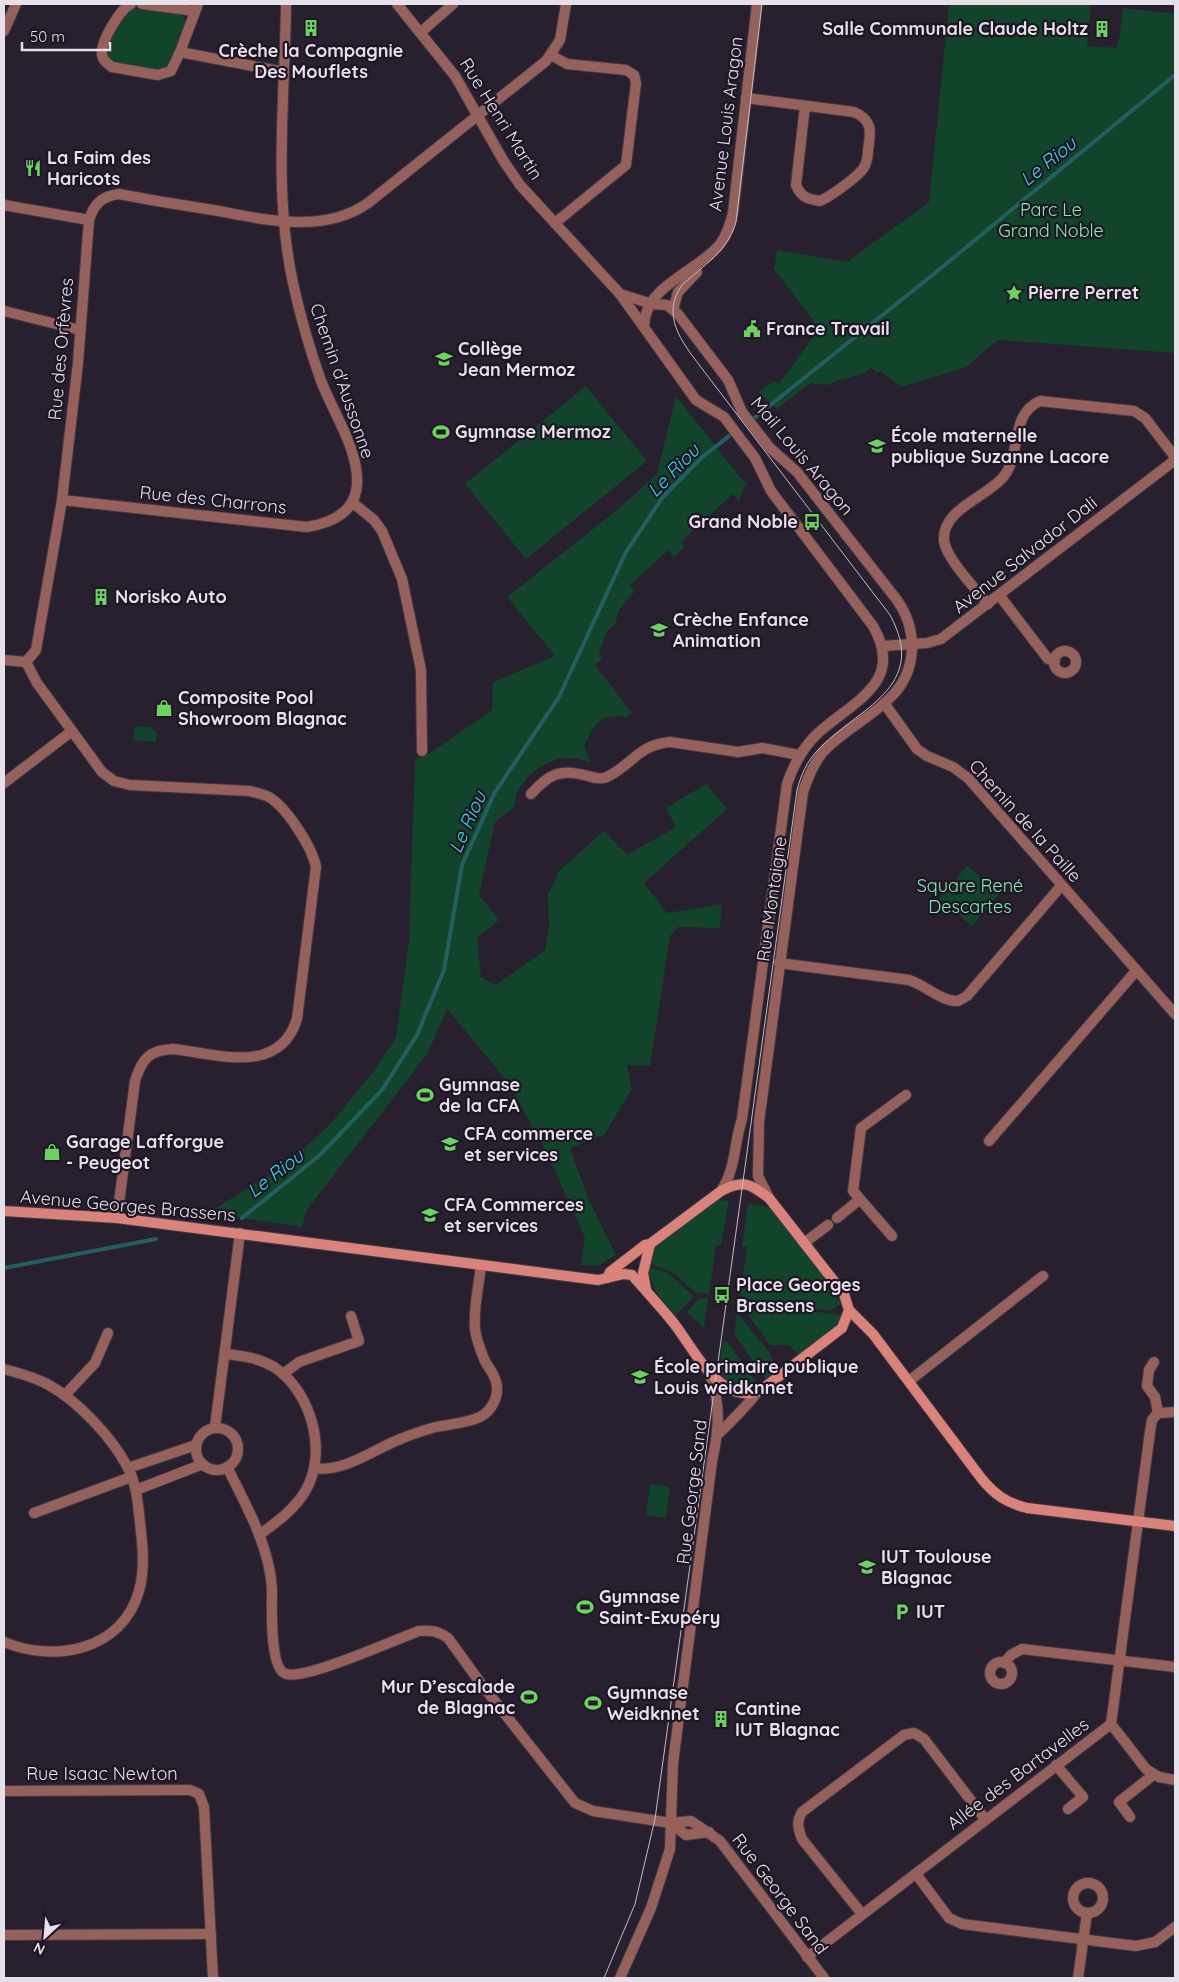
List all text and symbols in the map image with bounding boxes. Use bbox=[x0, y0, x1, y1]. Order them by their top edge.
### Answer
place label: Salle Communale Claude Holtz bbox=[822, 17, 1088, 40]
building icon: Crèche la Compagnie Des Mouflets bbox=[301, 18, 321, 38]
building icon: Salle Communale Claude Holtz bbox=[1092, 19, 1112, 39]
scale bar bbox=[22, 20, 110, 52]
text: 50 m bbox=[30, 27, 65, 46]
street label: Avenue Louis Aragon bbox=[703, 35, 748, 213]
place label: Crèche la Compagnie Des Mouflets bbox=[219, 39, 403, 83]
street label: Rue Henri Martin bbox=[455, 53, 548, 184]
water label: Le Riou bbox=[1015, 130, 1082, 191]
place label: La Faim des Haricots bbox=[47, 146, 151, 190]
restaurant icon: La Faim des Haricots bbox=[23, 158, 43, 178]
park label: Parc Le Grand Noble bbox=[998, 198, 1104, 242]
street label: Rue des Orfèvres bbox=[43, 277, 78, 421]
place label: Pierre Perret bbox=[1028, 281, 1139, 304]
place icon: Pierre Perret bbox=[1004, 283, 1024, 303]
street label: Chemin d'Aussonne bbox=[305, 300, 380, 461]
place label: France Travail bbox=[766, 317, 890, 340]
public building icon: France Travail bbox=[742, 319, 762, 339]
place label: Collège Jean Mermoz bbox=[458, 337, 576, 381]
school or university icon: Collège Jean Mermoz bbox=[434, 349, 454, 369]
street label: Mail Louis Aragon bbox=[746, 392, 859, 520]
place label: Gymnase Mermoz bbox=[455, 420, 611, 443]
sports icon: Gymnase Mermoz bbox=[431, 422, 451, 442]
place label: École maternelle publique Suzanne Lacore bbox=[891, 424, 1109, 468]
school or university icon: École maternelle publique Suzanne Lacore bbox=[867, 436, 887, 456]
water label: Le Riou bbox=[642, 437, 705, 502]
street label: Rue des Charrons bbox=[138, 480, 288, 519]
street label: Avenue Salvador Dali bbox=[948, 491, 1102, 618]
place label: Grand Noble bbox=[688, 510, 798, 533]
bus stop icon: Grand Noble bbox=[802, 512, 822, 532]
place label: Norisko Auto bbox=[115, 585, 227, 608]
building icon: Norisko Auto bbox=[91, 587, 111, 607]
place label: Crèche Enfance Animation bbox=[673, 608, 809, 652]
school or university icon: Crèche Enfance Animation bbox=[649, 620, 669, 640]
place label: Composite Pool Showroom Blagnac bbox=[178, 686, 347, 730]
shop icon: Composite Pool Showroom Blagnac bbox=[154, 698, 174, 718]
street label: Chemin de la Paille bbox=[964, 755, 1087, 887]
water label: Le Riou bbox=[443, 786, 492, 857]
street label: Rue Montaigne bbox=[751, 835, 792, 963]
park label: Square René Descartes bbox=[917, 874, 1023, 918]
place label: Gymnase de la CFA bbox=[439, 1073, 520, 1117]
sports icon: Gymnase de la CFA bbox=[415, 1085, 435, 1105]
place label: CFA commerce et services bbox=[464, 1122, 593, 1166]
place label: Garage Lafforgue - Peugeot bbox=[66, 1130, 224, 1174]
school or university icon: CFA commerce et services bbox=[440, 1134, 460, 1154]
shop icon: Garage Lafforgue - Peugeot bbox=[42, 1142, 62, 1162]
water label: Le Riou bbox=[242, 1143, 309, 1203]
street label: Avenue Georges Brassens bbox=[19, 1185, 237, 1226]
place label: CFA Commerces et services bbox=[444, 1193, 584, 1237]
school or university icon: CFA Commerces et services bbox=[420, 1205, 440, 1225]
place label: Place Georges Brassens bbox=[736, 1273, 861, 1317]
bus stop icon: Place Georges Brassens bbox=[712, 1285, 732, 1305]
place label: École primaire publique Louis weidknnet bbox=[654, 1355, 859, 1399]
school or university icon: École primaire publique Louis weidknnet bbox=[630, 1367, 650, 1387]
street label: Rue George Sand bbox=[671, 1418, 712, 1566]
place label: IUT Toulouse Blagnac bbox=[881, 1545, 992, 1589]
school or university icon: IUT Toulouse Blagnac bbox=[857, 1557, 877, 1577]
place label: Gymnase Saint-Exupéry bbox=[599, 1585, 720, 1629]
sports icon: Gymnase Saint-Exupéry bbox=[575, 1597, 595, 1617]
place label: IUT bbox=[916, 1600, 945, 1623]
parking icon: IUT bbox=[892, 1602, 912, 1622]
place label: Mur D’escalade de Blagnac bbox=[381, 1675, 515, 1719]
place label: Gymnase Weidknnet bbox=[607, 1681, 700, 1725]
sports icon: Mur D’escalade de Blagnac bbox=[519, 1687, 539, 1707]
sports icon: Gymnase Weidknnet bbox=[583, 1693, 603, 1713]
place label: Cantine IUT Blagnac bbox=[735, 1697, 840, 1741]
building icon: Cantine IUT Blagnac bbox=[711, 1709, 731, 1729]
street label: Allée des Bartavelles bbox=[942, 1713, 1093, 1835]
street label: Rue Isaac Newton bbox=[26, 1762, 178, 1785]
street label: Rue George Sand bbox=[727, 1829, 833, 1959]
north arrow bbox=[20, 1912, 70, 1962]
text: N bbox=[31, 1938, 48, 1959]

